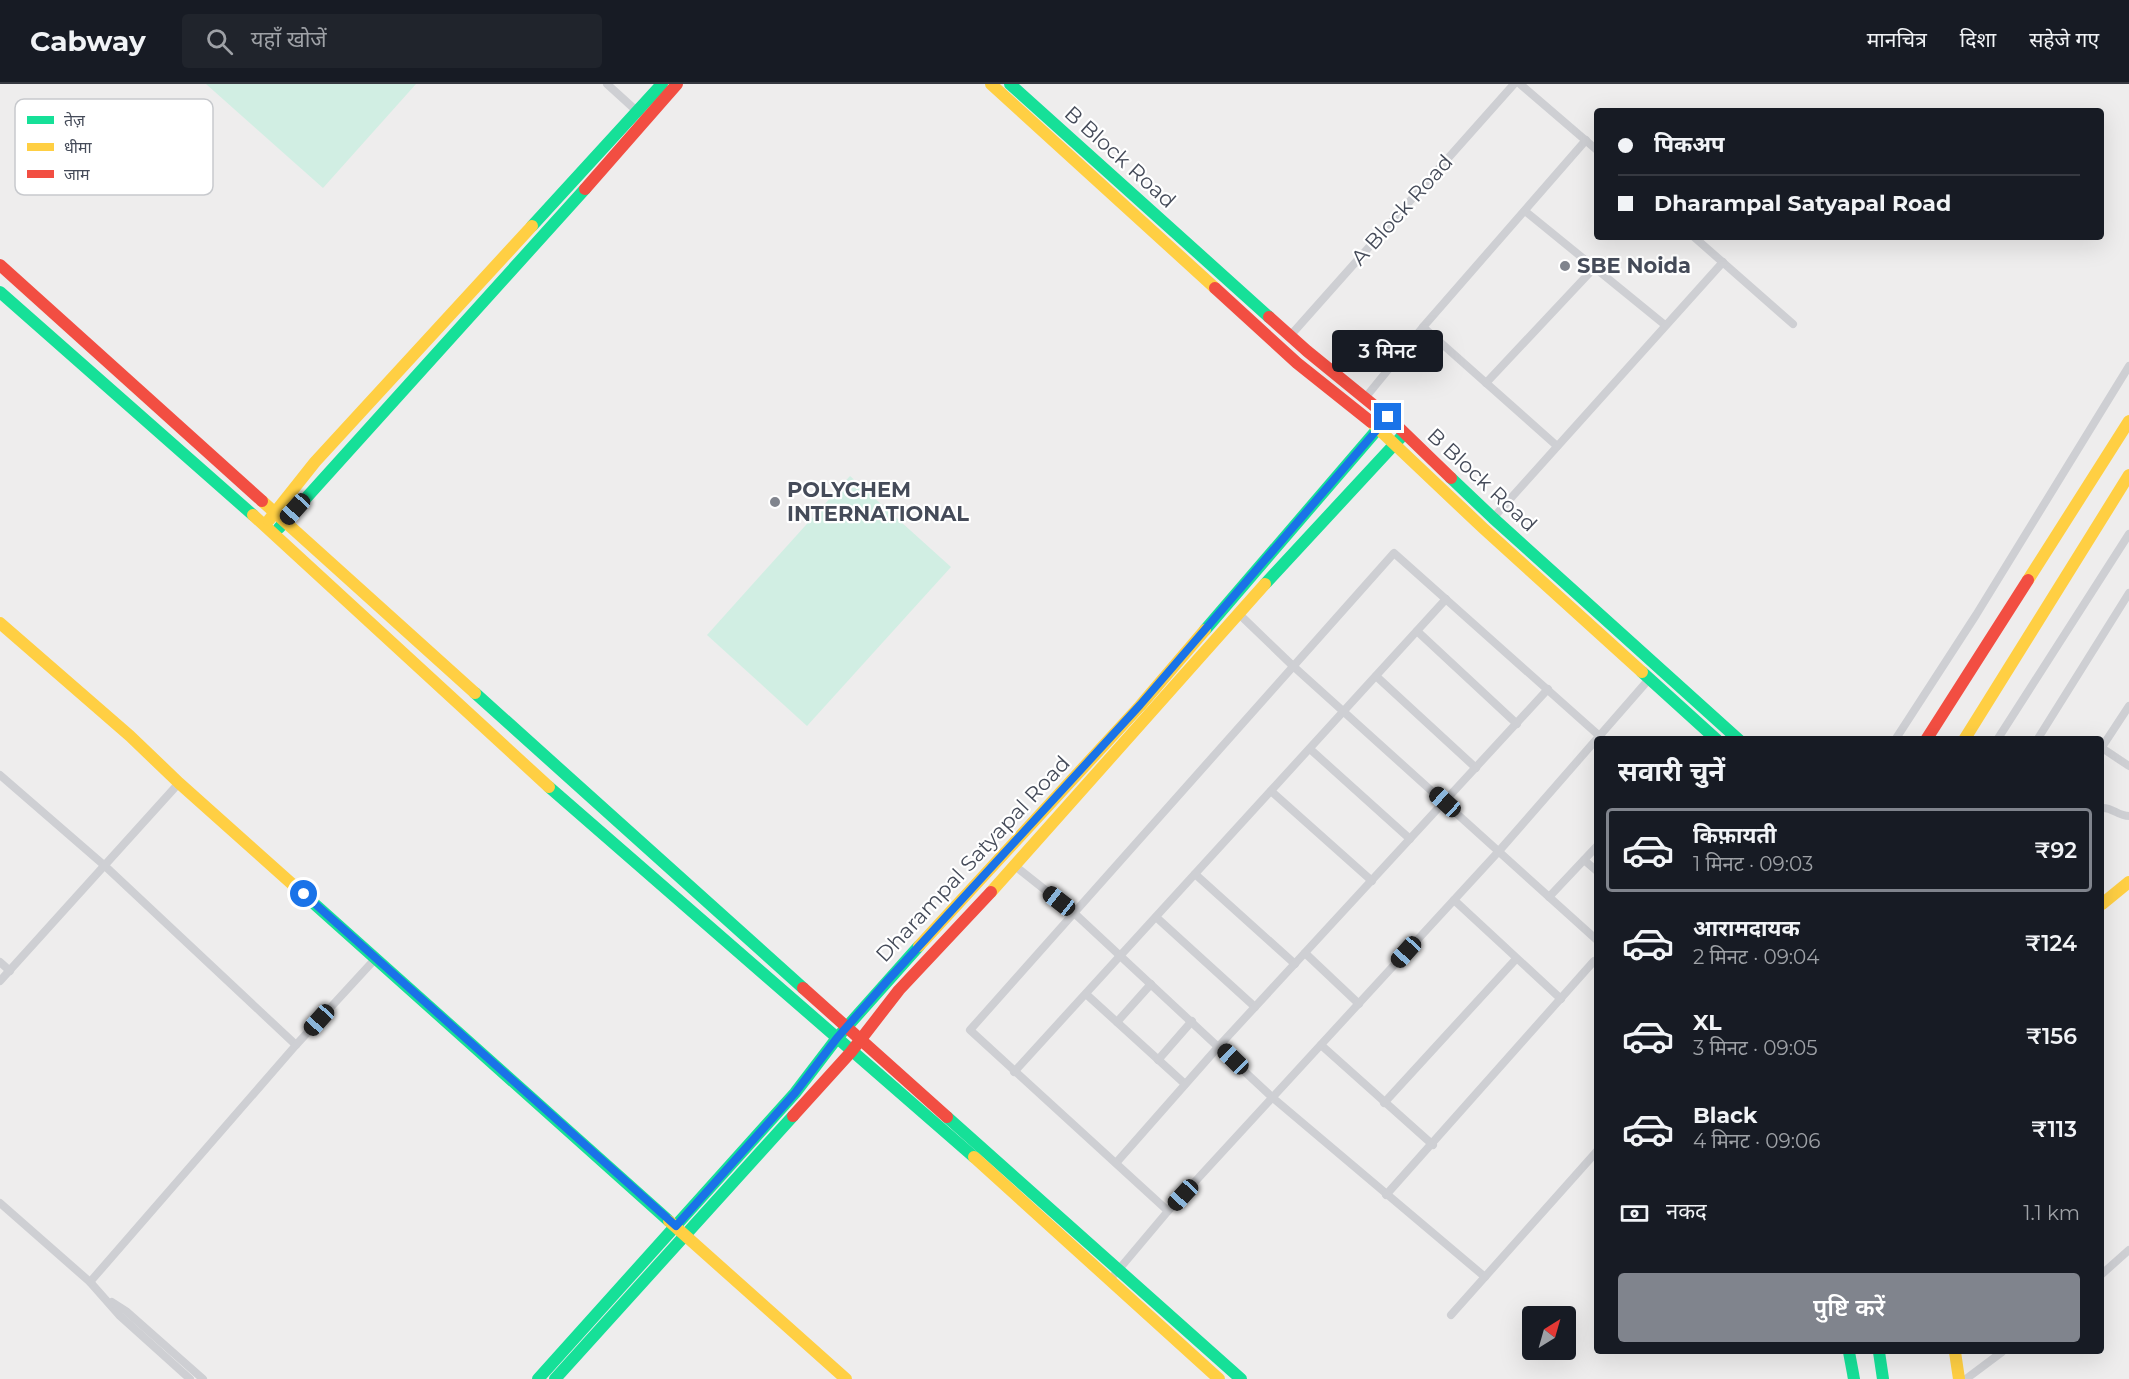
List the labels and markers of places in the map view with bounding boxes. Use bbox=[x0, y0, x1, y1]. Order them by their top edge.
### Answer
place label: SBE Noida bbox=[1577, 253, 1691, 278]
marker: SBE Noida bbox=[1558, 259, 1572, 273]
place label: POLYCHEM INTERNATIONAL bbox=[787, 477, 969, 526]
marker: POLYCHEM INTERNATIONAL bbox=[768, 495, 782, 509]

